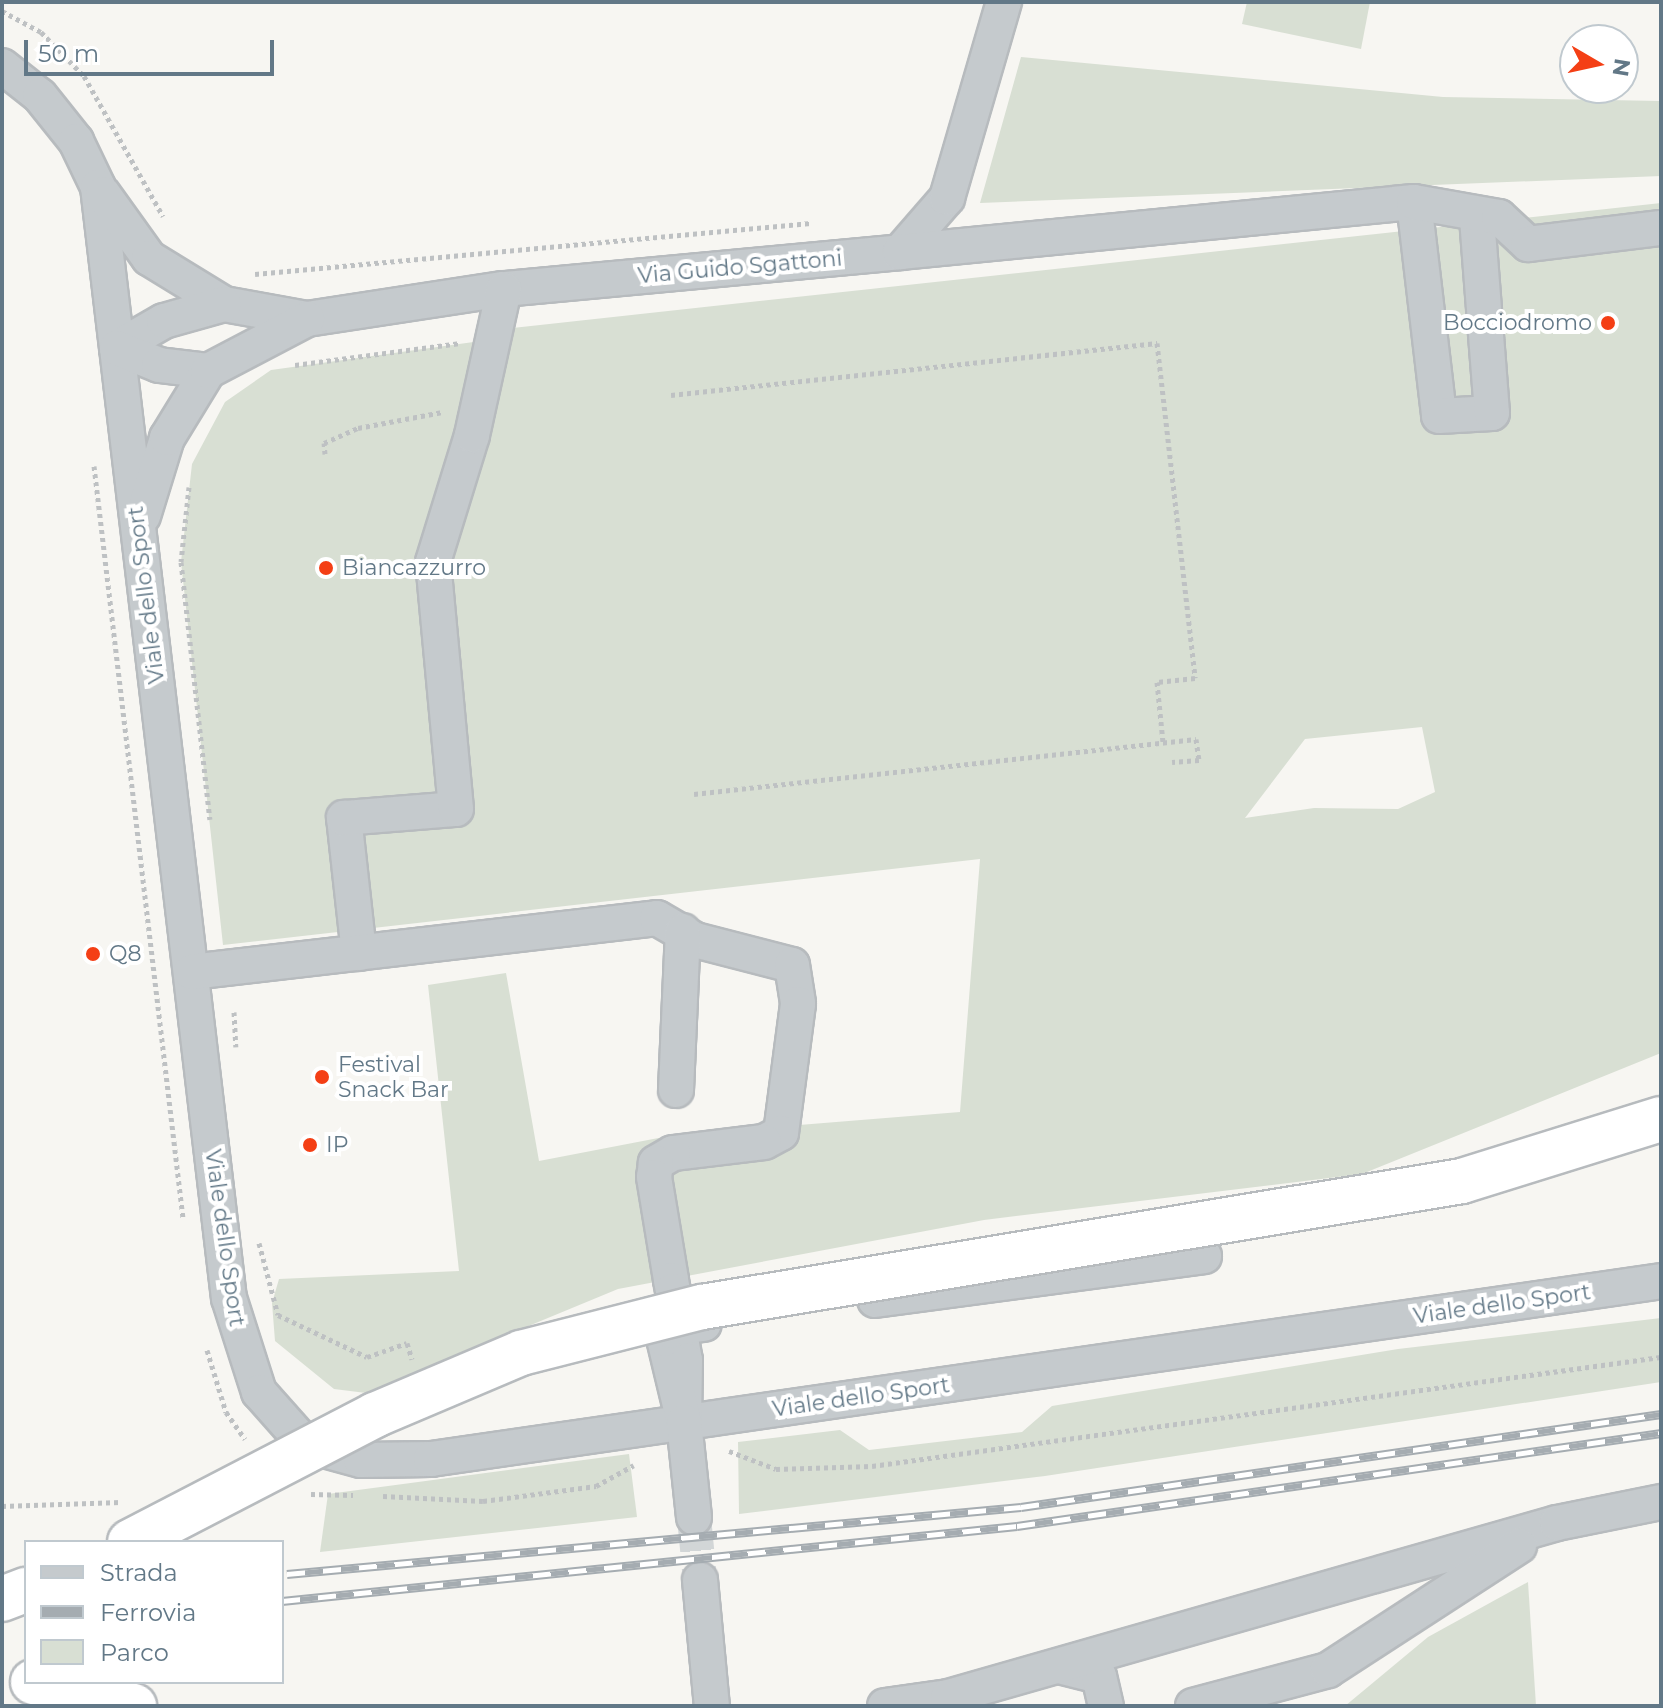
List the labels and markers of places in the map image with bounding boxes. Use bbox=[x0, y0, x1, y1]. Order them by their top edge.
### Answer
place label: Bocciodromo bbox=[1443, 310, 1592, 336]
marker: Bocciodromo bbox=[1599, 314, 1617, 332]
place label: Biancazzurro bbox=[342, 555, 486, 581]
marker: Biancazzurro bbox=[317, 559, 335, 577]
place label: Q8 bbox=[109, 941, 141, 967]
marker: Q8 bbox=[84, 945, 102, 963]
place label: Festival Snack Bar bbox=[338, 1051, 449, 1102]
marker: Festival Snack Bar bbox=[313, 1068, 331, 1086]
place label: IP bbox=[326, 1132, 348, 1158]
marker: IP bbox=[301, 1136, 319, 1154]

